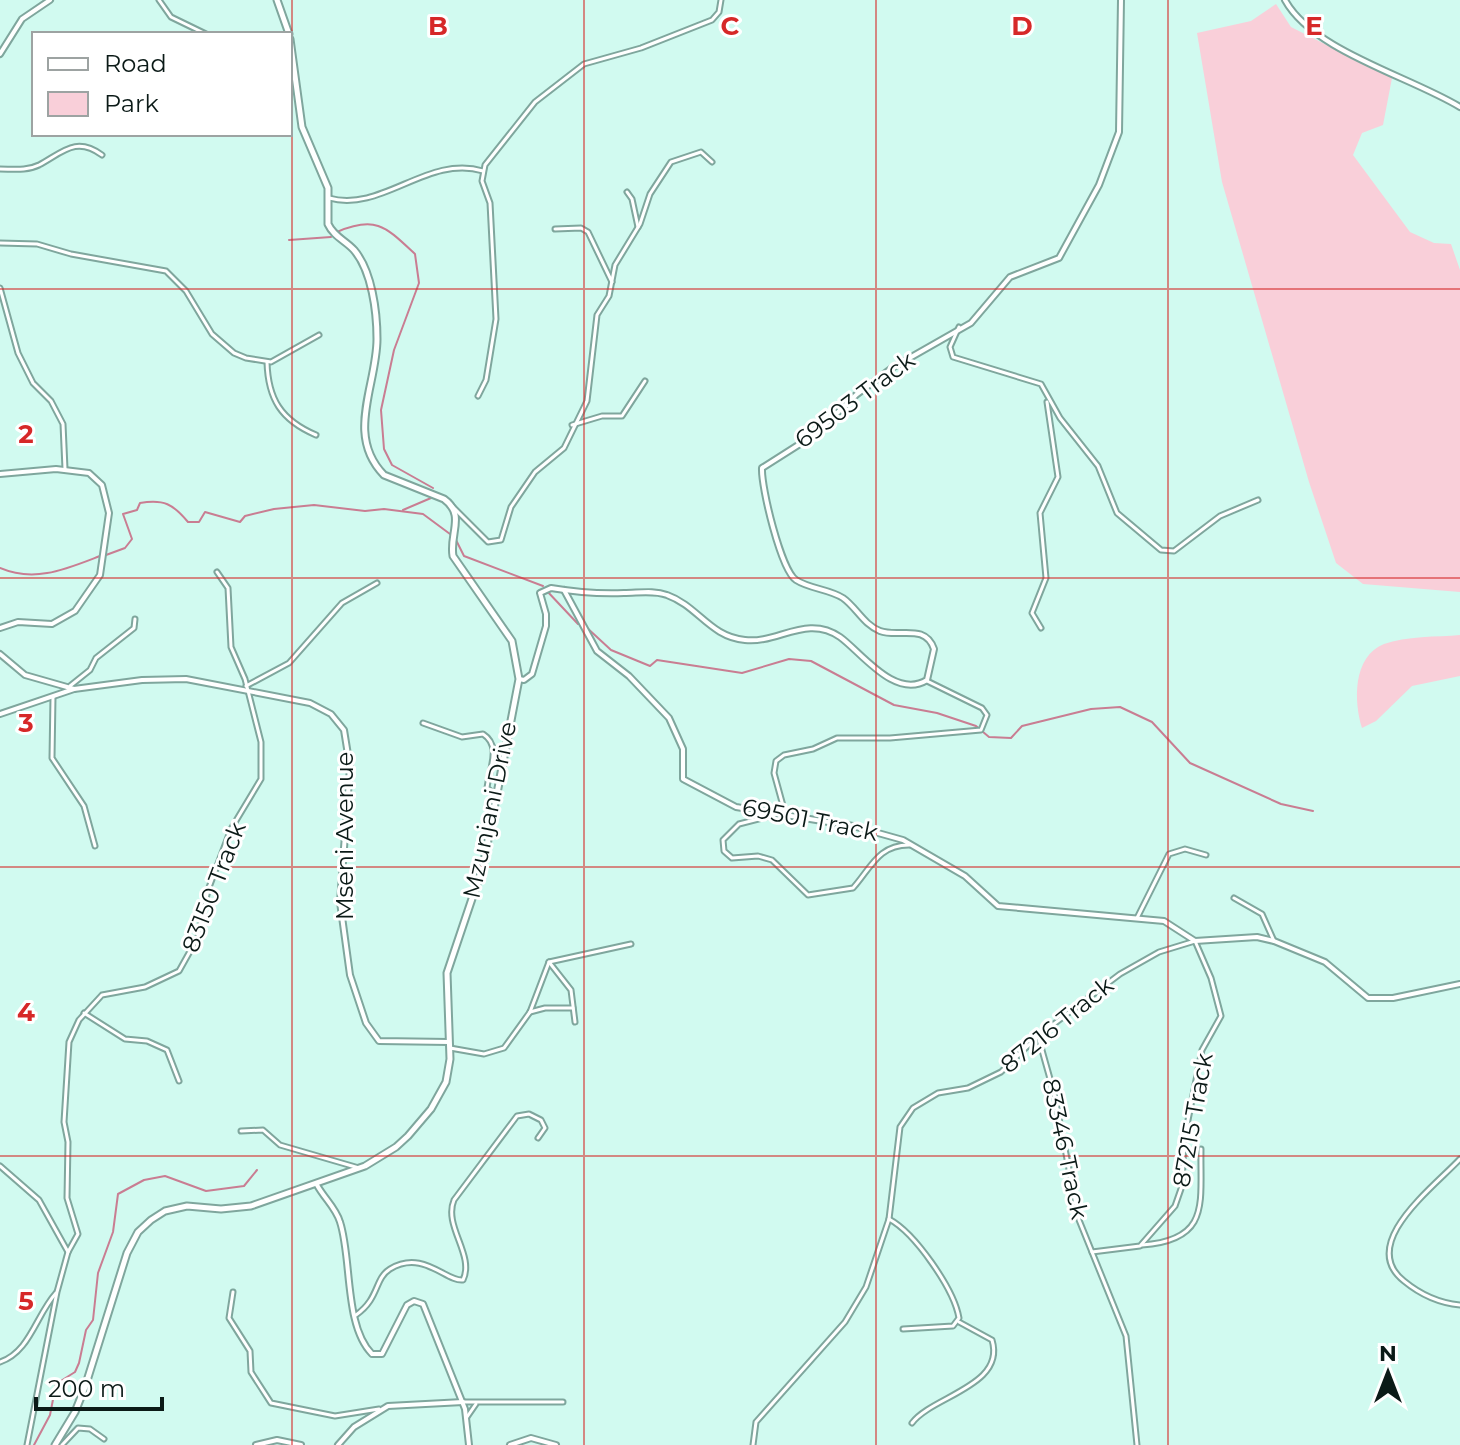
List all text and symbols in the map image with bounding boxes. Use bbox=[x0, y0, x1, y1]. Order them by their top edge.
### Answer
text: B bbox=[428, 10, 448, 42]
text: C bbox=[721, 10, 740, 42]
text: D bbox=[1011, 10, 1033, 42]
text: E bbox=[1305, 10, 1323, 42]
legend bbox=[32, 32, 292, 136]
text: Road bbox=[104, 49, 167, 78]
text: Park bbox=[104, 89, 159, 118]
street label: 69503 Track bbox=[789, 345, 921, 454]
text: 2 bbox=[18, 418, 34, 450]
text: 3 bbox=[17, 707, 34, 739]
street label: Mzunjani Drive bbox=[457, 719, 522, 901]
street label: Mseni Avenue bbox=[330, 752, 359, 920]
street label: 69501 Track bbox=[740, 792, 881, 847]
street label: 83150 Track bbox=[175, 817, 252, 956]
street label: 87216 Track bbox=[994, 970, 1119, 1079]
text: 4 bbox=[17, 996, 35, 1028]
street label: 87215 Track bbox=[1166, 1050, 1219, 1189]
street label: 83346 Track bbox=[1036, 1076, 1095, 1222]
text: 5 bbox=[18, 1285, 34, 1317]
north arrow bbox=[1348, 1333, 1428, 1413]
text: N bbox=[1379, 1340, 1397, 1367]
scale bar bbox=[36, 1361, 162, 1411]
text: 200 m bbox=[48, 1374, 125, 1403]

